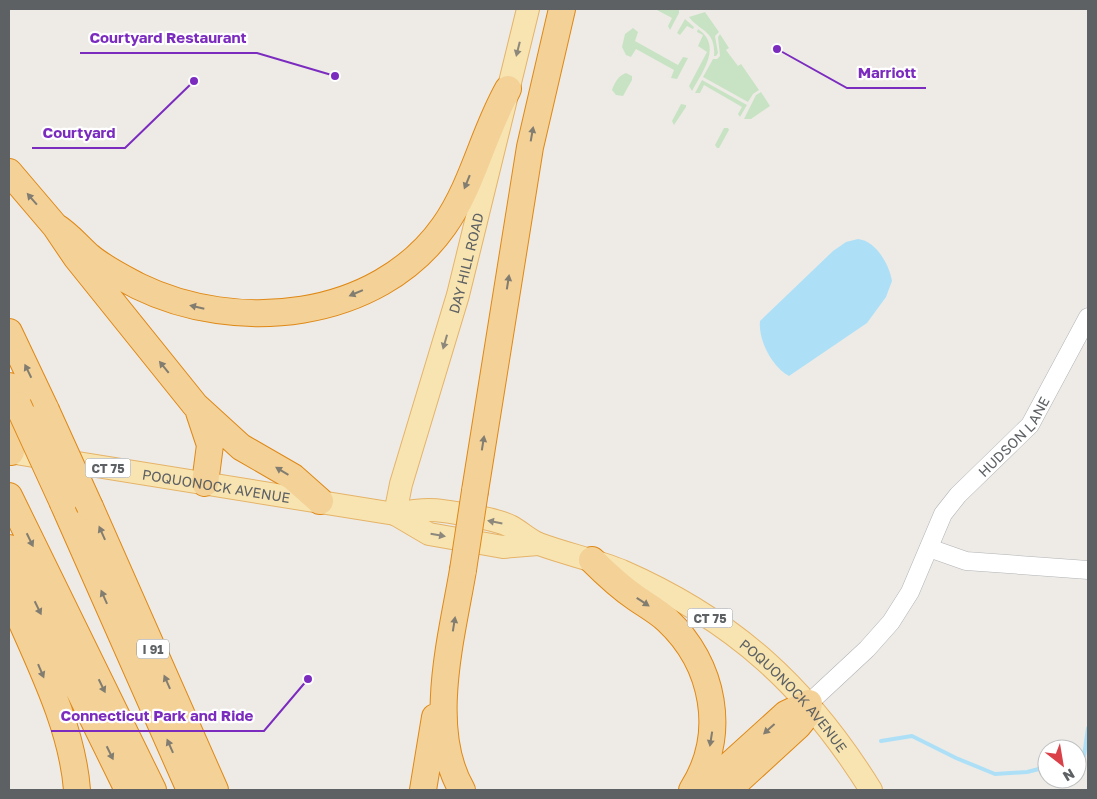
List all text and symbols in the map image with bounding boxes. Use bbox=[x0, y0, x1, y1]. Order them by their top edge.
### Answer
callout: Courtyard Restaurant bbox=[80, 23, 257, 53]
text: Courtyard Restaurant bbox=[89, 28, 247, 46]
one-way arrow bbox=[514, 41, 522, 56]
callout: Marriott bbox=[847, 58, 926, 88]
text: Marriott bbox=[858, 63, 916, 81]
callout: Courtyard bbox=[32, 118, 125, 148]
text: Courtyard bbox=[43, 123, 115, 141]
one-way arrow bbox=[529, 125, 537, 141]
one-way arrow bbox=[463, 175, 471, 189]
one-way arrow bbox=[26, 193, 38, 205]
street label: DAY HILL ROAD bbox=[444, 211, 486, 315]
one-way arrow bbox=[504, 274, 512, 290]
one-way arrow bbox=[349, 290, 363, 298]
one-way arrow bbox=[189, 303, 204, 311]
one-way arrow bbox=[441, 335, 449, 350]
one-way arrow bbox=[159, 361, 170, 374]
one-way arrow bbox=[24, 364, 32, 378]
street label: HUDSON LANE bbox=[974, 393, 1052, 480]
one-way arrow bbox=[479, 435, 487, 451]
road number: CT 75 bbox=[86, 458, 130, 478]
street label: POQUONOCK AVENUE bbox=[141, 465, 292, 506]
one-way arrow bbox=[276, 466, 289, 475]
one-way arrow bbox=[488, 518, 503, 526]
one-way arrow bbox=[97, 526, 105, 540]
one-way arrow bbox=[430, 532, 446, 540]
one-way arrow bbox=[26, 533, 34, 547]
one-way arrow bbox=[100, 590, 108, 604]
one-way arrow bbox=[636, 598, 650, 607]
one-way arrow bbox=[34, 600, 42, 615]
road number: CT 75 bbox=[688, 608, 732, 628]
one-way arrow bbox=[450, 615, 458, 631]
street label: POQUONOCK AVENUE bbox=[737, 635, 851, 755]
road number: I 91 bbox=[137, 640, 169, 659]
one-way arrow bbox=[38, 663, 46, 678]
one-way arrow bbox=[163, 675, 171, 689]
one-way arrow bbox=[98, 679, 106, 693]
callout: Connecticut Park and Ride bbox=[51, 701, 264, 731]
text: Connecticut Park and Ride bbox=[61, 706, 254, 724]
one-way arrow bbox=[763, 723, 775, 735]
one-way arrow bbox=[707, 732, 715, 748]
one-way arrow bbox=[166, 739, 174, 753]
north arrow bbox=[1037, 739, 1087, 789]
one-way arrow bbox=[105, 746, 114, 761]
text: N bbox=[1060, 766, 1078, 786]

